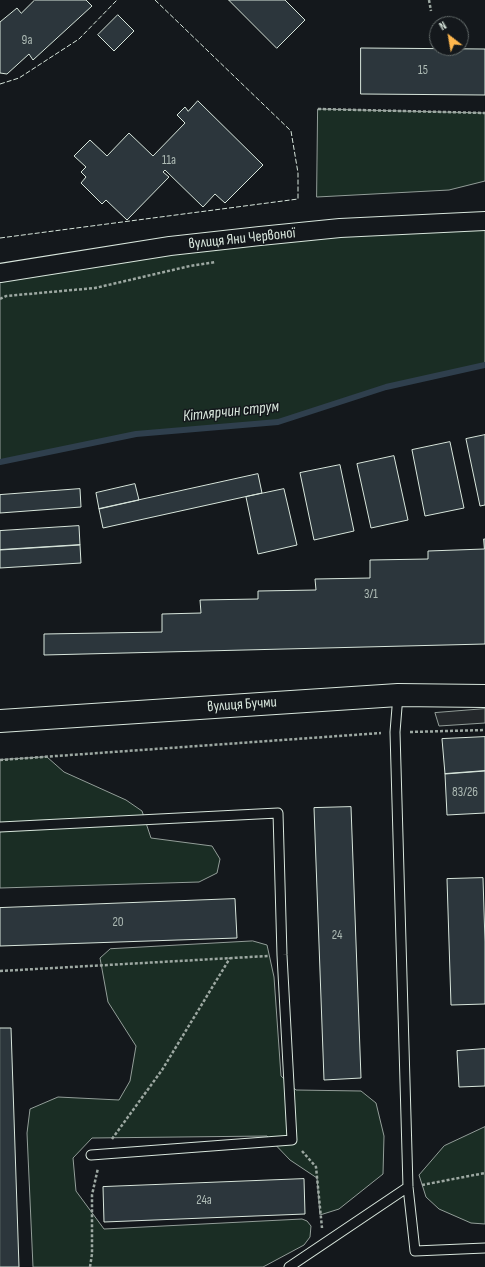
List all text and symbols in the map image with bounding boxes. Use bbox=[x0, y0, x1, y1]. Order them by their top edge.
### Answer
north arrow bbox=[429, 16, 469, 56]
text: N bbox=[437, 19, 449, 33]
house number: 9а bbox=[22, 33, 32, 49]
house number: 15 bbox=[418, 63, 428, 79]
house number: 11а bbox=[162, 153, 176, 169]
street label: вулиця Яни Червоної bbox=[188, 224, 296, 254]
water label: Кітлярчин струм bbox=[182, 397, 280, 427]
house number: 3/1 bbox=[364, 587, 378, 603]
street label: вулиця Бучми bbox=[207, 694, 277, 716]
house number: 83/26 bbox=[452, 785, 478, 801]
house number: 20 bbox=[112, 915, 124, 931]
house number: 24 bbox=[332, 928, 342, 944]
house number: 24а bbox=[196, 1193, 212, 1209]

